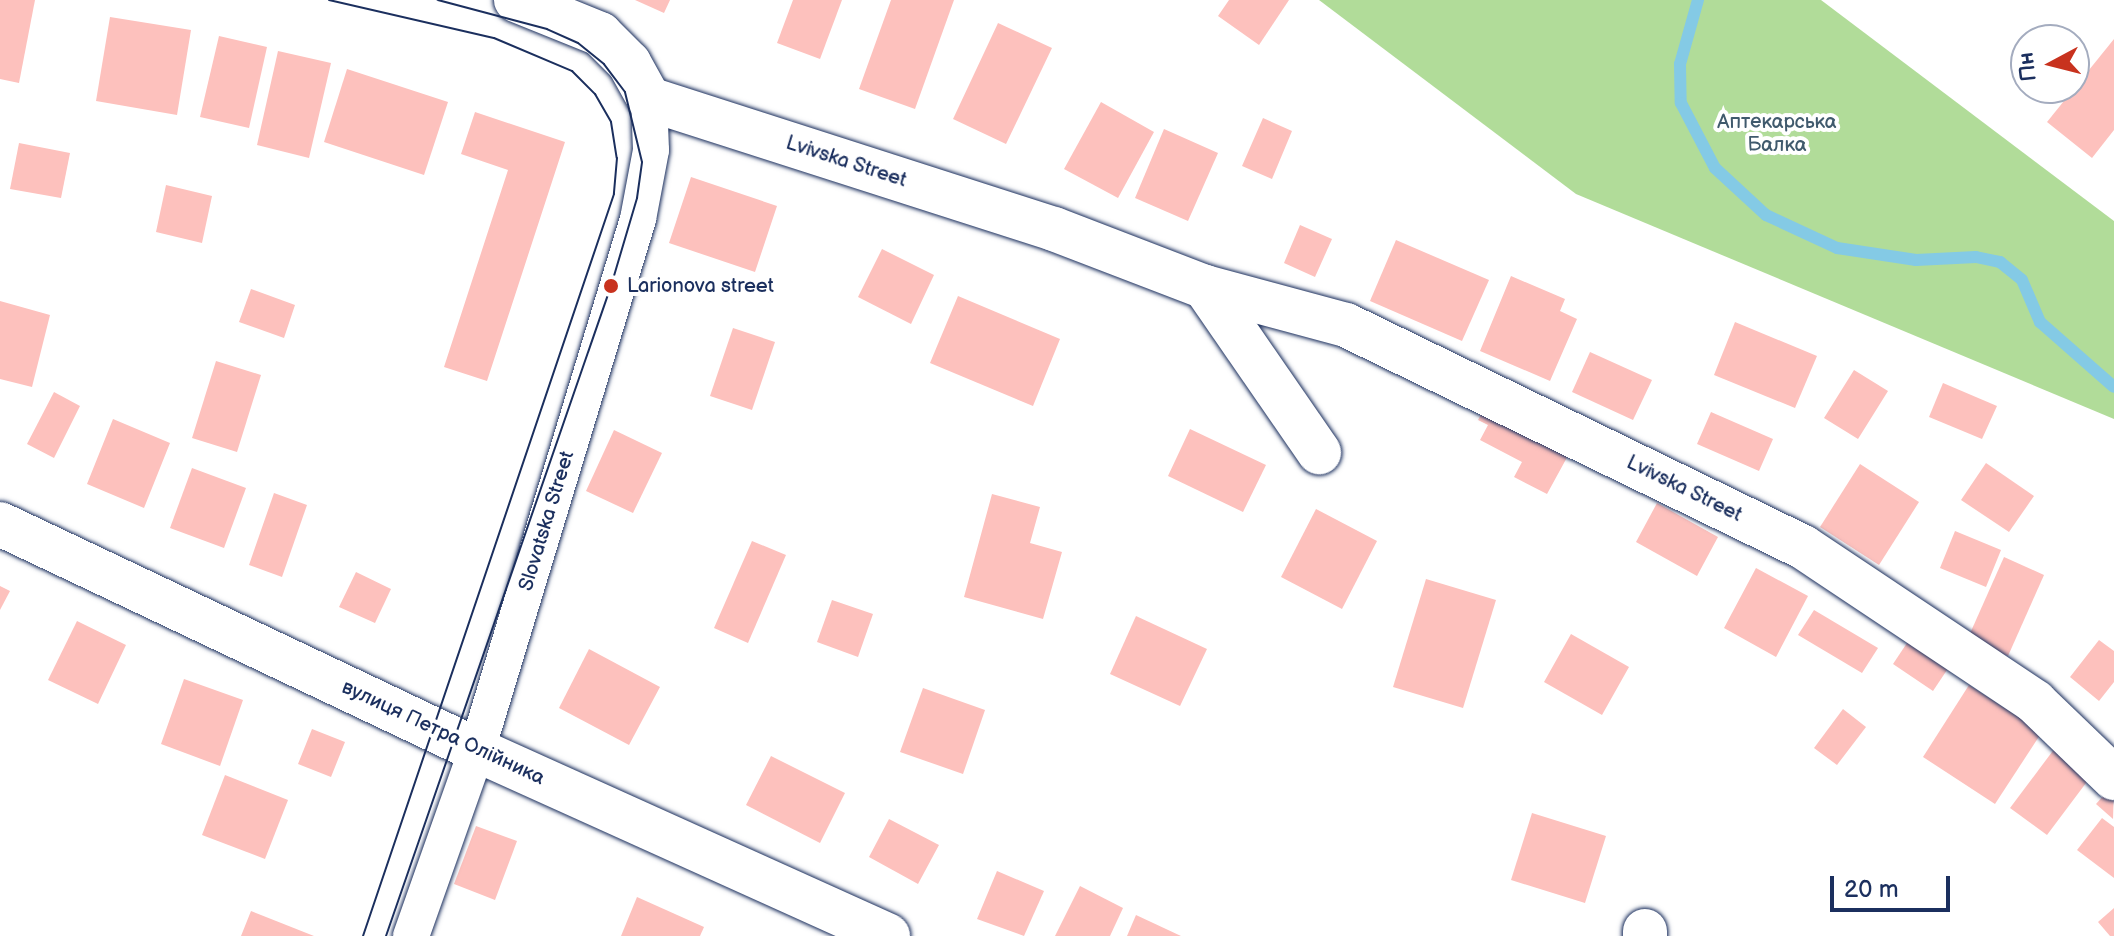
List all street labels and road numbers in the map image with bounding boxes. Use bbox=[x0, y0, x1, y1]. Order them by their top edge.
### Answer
street label: Lvivska Street bbox=[783, 131, 909, 193]
street label: Slovatska Street bbox=[514, 448, 580, 594]
street label: Lvivska Street bbox=[1622, 451, 1746, 527]
street label: вулиця Петра Олійника bbox=[338, 675, 548, 791]

